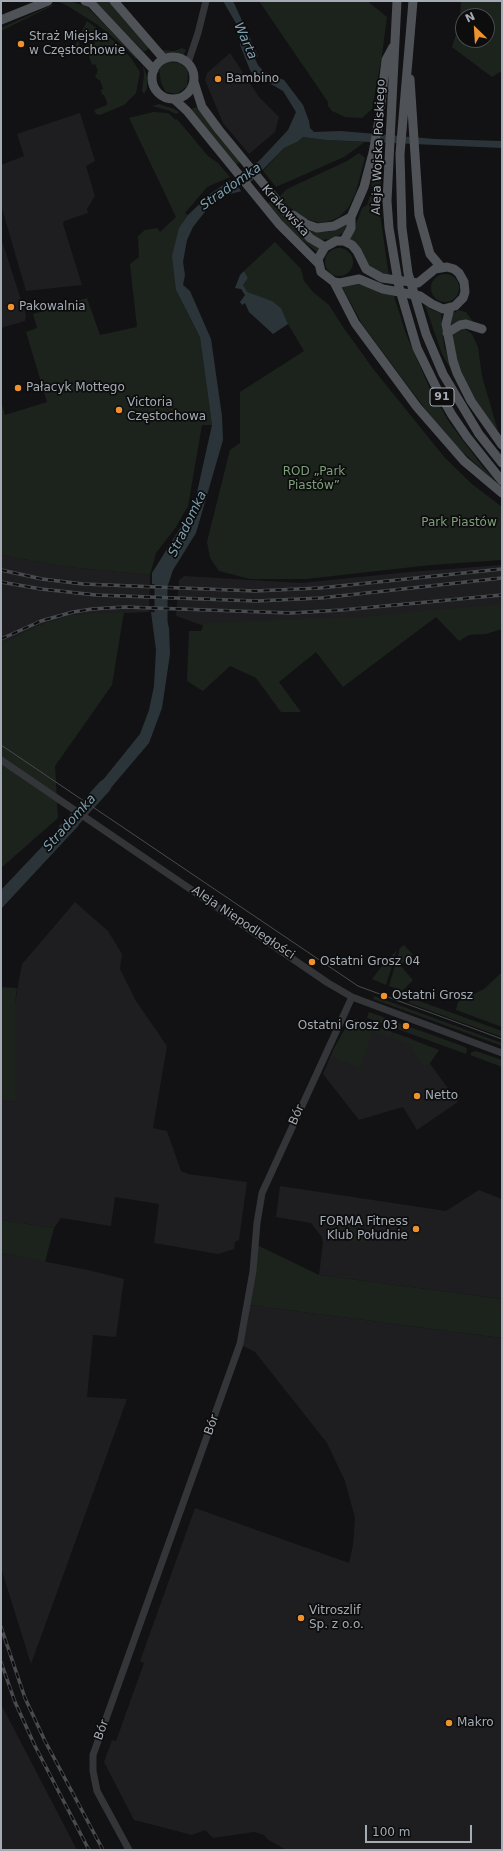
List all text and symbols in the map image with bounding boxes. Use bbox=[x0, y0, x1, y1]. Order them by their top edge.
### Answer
north arrow bbox=[455, 8, 495, 48]
text: N bbox=[463, 10, 477, 25]
water label: Warta bbox=[230, 20, 260, 62]
place label: Straż Miejska w Częstochowie bbox=[29, 30, 125, 58]
marker: Straż Miejska w Częstochowie bbox=[16, 39, 26, 49]
place label: Bambino bbox=[226, 72, 279, 86]
marker: Bambino bbox=[213, 74, 223, 84]
street label: Aleja Wojska Polskiego bbox=[369, 79, 389, 215]
water label: Stradomka bbox=[197, 160, 265, 214]
street label: Krakowska bbox=[258, 182, 312, 240]
place label: Pakowalnia bbox=[19, 300, 86, 314]
marker: Pakowalnia bbox=[6, 302, 16, 312]
place label: Pałacyk Mottego bbox=[26, 381, 125, 395]
marker: Pałacyk Mottego bbox=[13, 383, 23, 393]
road number: 91 bbox=[430, 388, 454, 406]
place label: Victoria Częstochowa bbox=[127, 396, 206, 424]
marker: Victoria Częstochowa bbox=[114, 405, 124, 415]
park label: ROD „Park Piastów” bbox=[283, 465, 345, 493]
water label: Stradomka bbox=[165, 489, 211, 559]
park label: Park Piastów bbox=[421, 516, 497, 530]
water label: Stradomka bbox=[40, 791, 100, 855]
street label: Aleja Niepodległości bbox=[189, 883, 297, 963]
place label: Ostatni Grosz 04 bbox=[320, 955, 420, 969]
marker: Ostatni Grosz 04 bbox=[307, 957, 317, 967]
place label: Ostatni Grosz bbox=[392, 989, 473, 1003]
marker: Ostatni Grosz bbox=[379, 991, 389, 1001]
place label: Ostatni Grosz 03 bbox=[298, 1019, 398, 1033]
marker: Ostatni Grosz 03 bbox=[401, 1021, 411, 1031]
place label: Netto bbox=[425, 1089, 458, 1103]
marker: Netto bbox=[412, 1091, 422, 1101]
street label: Bór bbox=[286, 1103, 308, 1127]
place label: FORMA Fitness Klub Południe bbox=[319, 1215, 408, 1243]
marker: FORMA Fitness Klub Południe bbox=[411, 1224, 421, 1234]
street label: Bór bbox=[202, 1413, 222, 1437]
place label: Vitroszlif Sp. z o.o. bbox=[309, 1604, 364, 1632]
marker: Vitroszlif Sp. z o.o. bbox=[296, 1613, 306, 1623]
place label: Makro bbox=[457, 1716, 494, 1730]
street label: Bór bbox=[92, 1718, 112, 1742]
marker: Makro bbox=[444, 1718, 454, 1728]
scale bar bbox=[367, 1817, 474, 1843]
text: 100 m bbox=[372, 1825, 410, 1839]

